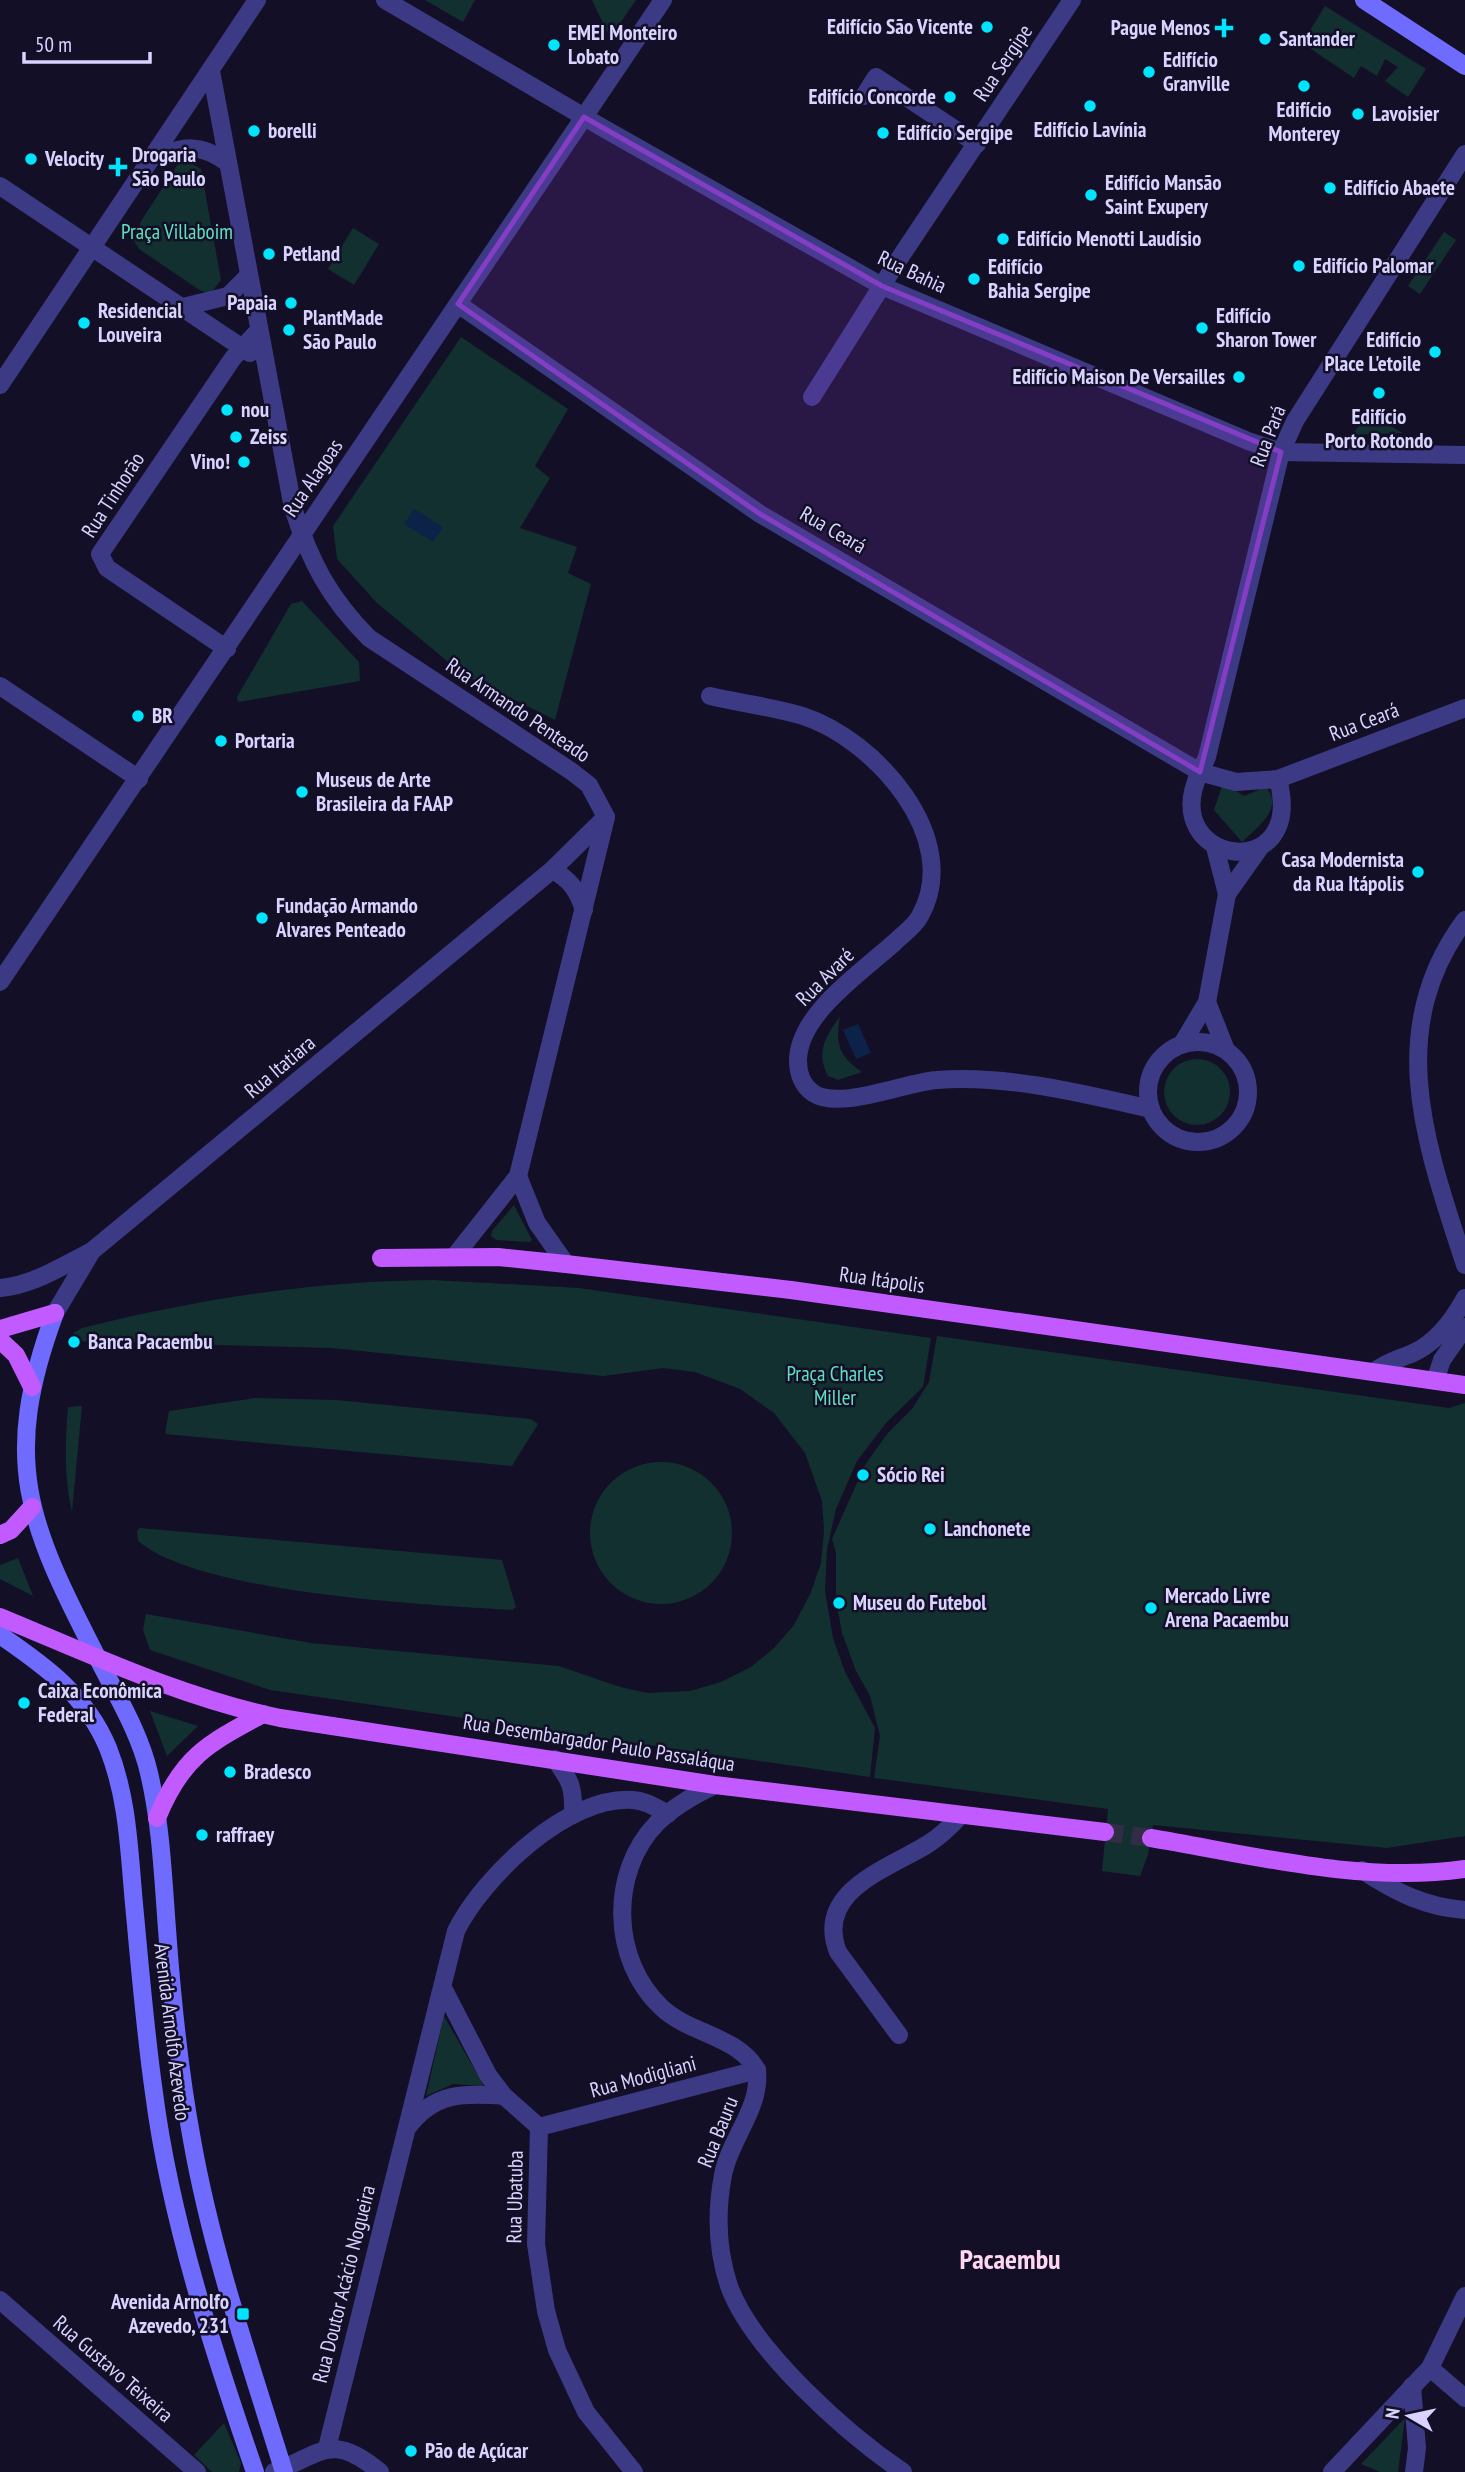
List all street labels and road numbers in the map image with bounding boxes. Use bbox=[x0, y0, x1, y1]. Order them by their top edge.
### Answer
street label: Rua Sergipe bbox=[967, 19, 1038, 106]
street label: Rua Bahia bbox=[874, 244, 951, 299]
street label: Rua Pará bbox=[1244, 401, 1292, 470]
street label: Rua Alagoas bbox=[277, 434, 348, 522]
street label: Rua Tinhorão bbox=[75, 447, 150, 542]
street label: Rua Ceará bbox=[795, 500, 871, 559]
street label: Rua Armando Penteado bbox=[441, 651, 596, 768]
street label: Rua Ceará bbox=[1325, 696, 1402, 747]
street label: Rua Avaré bbox=[790, 942, 860, 1012]
street label: Rua Itatiara bbox=[239, 1029, 321, 1104]
street label: Rua Itápolis bbox=[838, 1260, 926, 1299]
street label: Rua Desembargador Paulo Passaláqua bbox=[461, 1708, 737, 1777]
street label: Avenida Arnolfo Azevedo bbox=[148, 1942, 197, 2122]
street label: Rua Modigliani bbox=[587, 2049, 699, 2104]
street label: Rua Bauru bbox=[691, 2092, 744, 2171]
street label: Rua Ubatuba bbox=[500, 2150, 529, 2244]
street label: Rua Doutor Acácio Nogueira bbox=[306, 2182, 381, 2385]
street label: Rua Gustavo Teixeira bbox=[48, 2309, 179, 2428]

